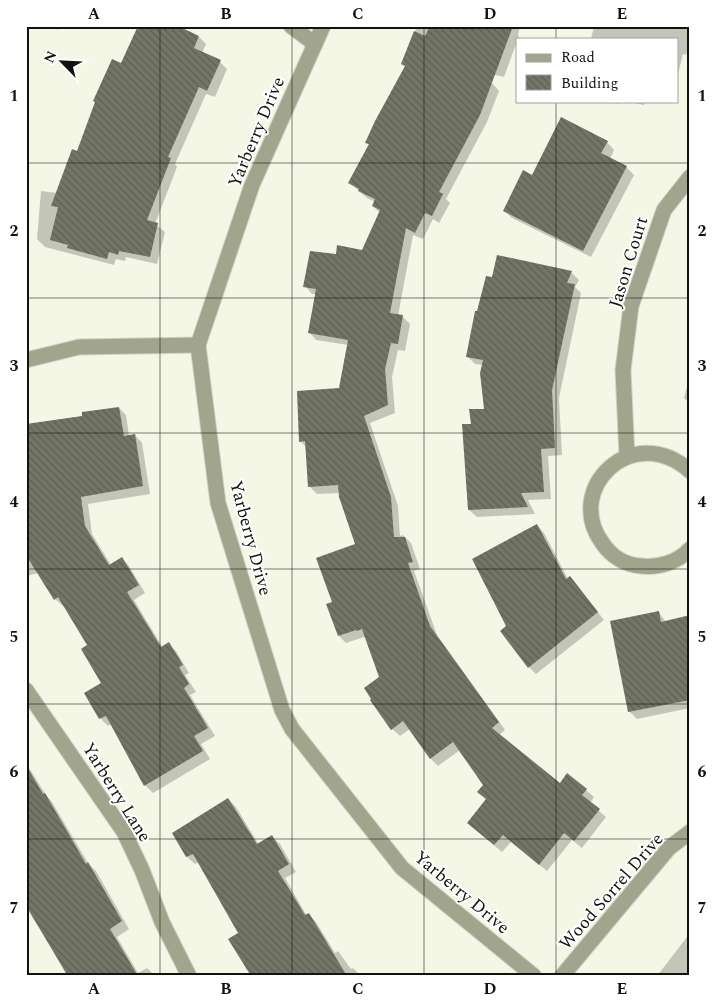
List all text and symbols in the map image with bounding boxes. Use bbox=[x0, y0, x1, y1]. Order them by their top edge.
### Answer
text: A bbox=[88, 2, 101, 26]
text: B bbox=[220, 2, 232, 26]
text: C bbox=[352, 2, 364, 26]
text: D bbox=[484, 2, 497, 26]
text: E bbox=[617, 2, 627, 26]
north arrow bbox=[38, 38, 88, 88]
legend bbox=[516, 38, 678, 102]
text: Road bbox=[561, 46, 595, 69]
text: N bbox=[39, 47, 62, 66]
text: Building bbox=[561, 72, 618, 95]
street label: Yarberry Drive bbox=[221, 73, 292, 192]
text: 1 bbox=[10, 84, 18, 108]
text: 1 bbox=[698, 84, 706, 108]
street label: Jason Court bbox=[602, 213, 655, 311]
text: 2 bbox=[10, 219, 19, 243]
text: 2 bbox=[698, 219, 707, 243]
text: 3 bbox=[10, 354, 19, 378]
text: 3 bbox=[698, 354, 707, 378]
street label: Yarberry Drive bbox=[222, 478, 279, 599]
text: 4 bbox=[10, 490, 19, 514]
text: 4 bbox=[698, 490, 707, 514]
text: 5 bbox=[10, 625, 18, 649]
text: 5 bbox=[698, 625, 706, 649]
street label: Yarberry Lane bbox=[75, 737, 158, 847]
text: 6 bbox=[10, 760, 19, 784]
text: 6 bbox=[698, 760, 707, 784]
street label: Wood Sorrel Drive bbox=[553, 827, 670, 956]
street label: Yarberry Drive bbox=[408, 844, 516, 941]
text: 7 bbox=[10, 896, 19, 920]
text: 7 bbox=[698, 896, 707, 920]
text: A bbox=[88, 977, 101, 1001]
text: B bbox=[220, 977, 232, 1001]
text: C bbox=[352, 977, 364, 1001]
text: D bbox=[484, 977, 497, 1001]
text: E bbox=[617, 977, 627, 1001]

